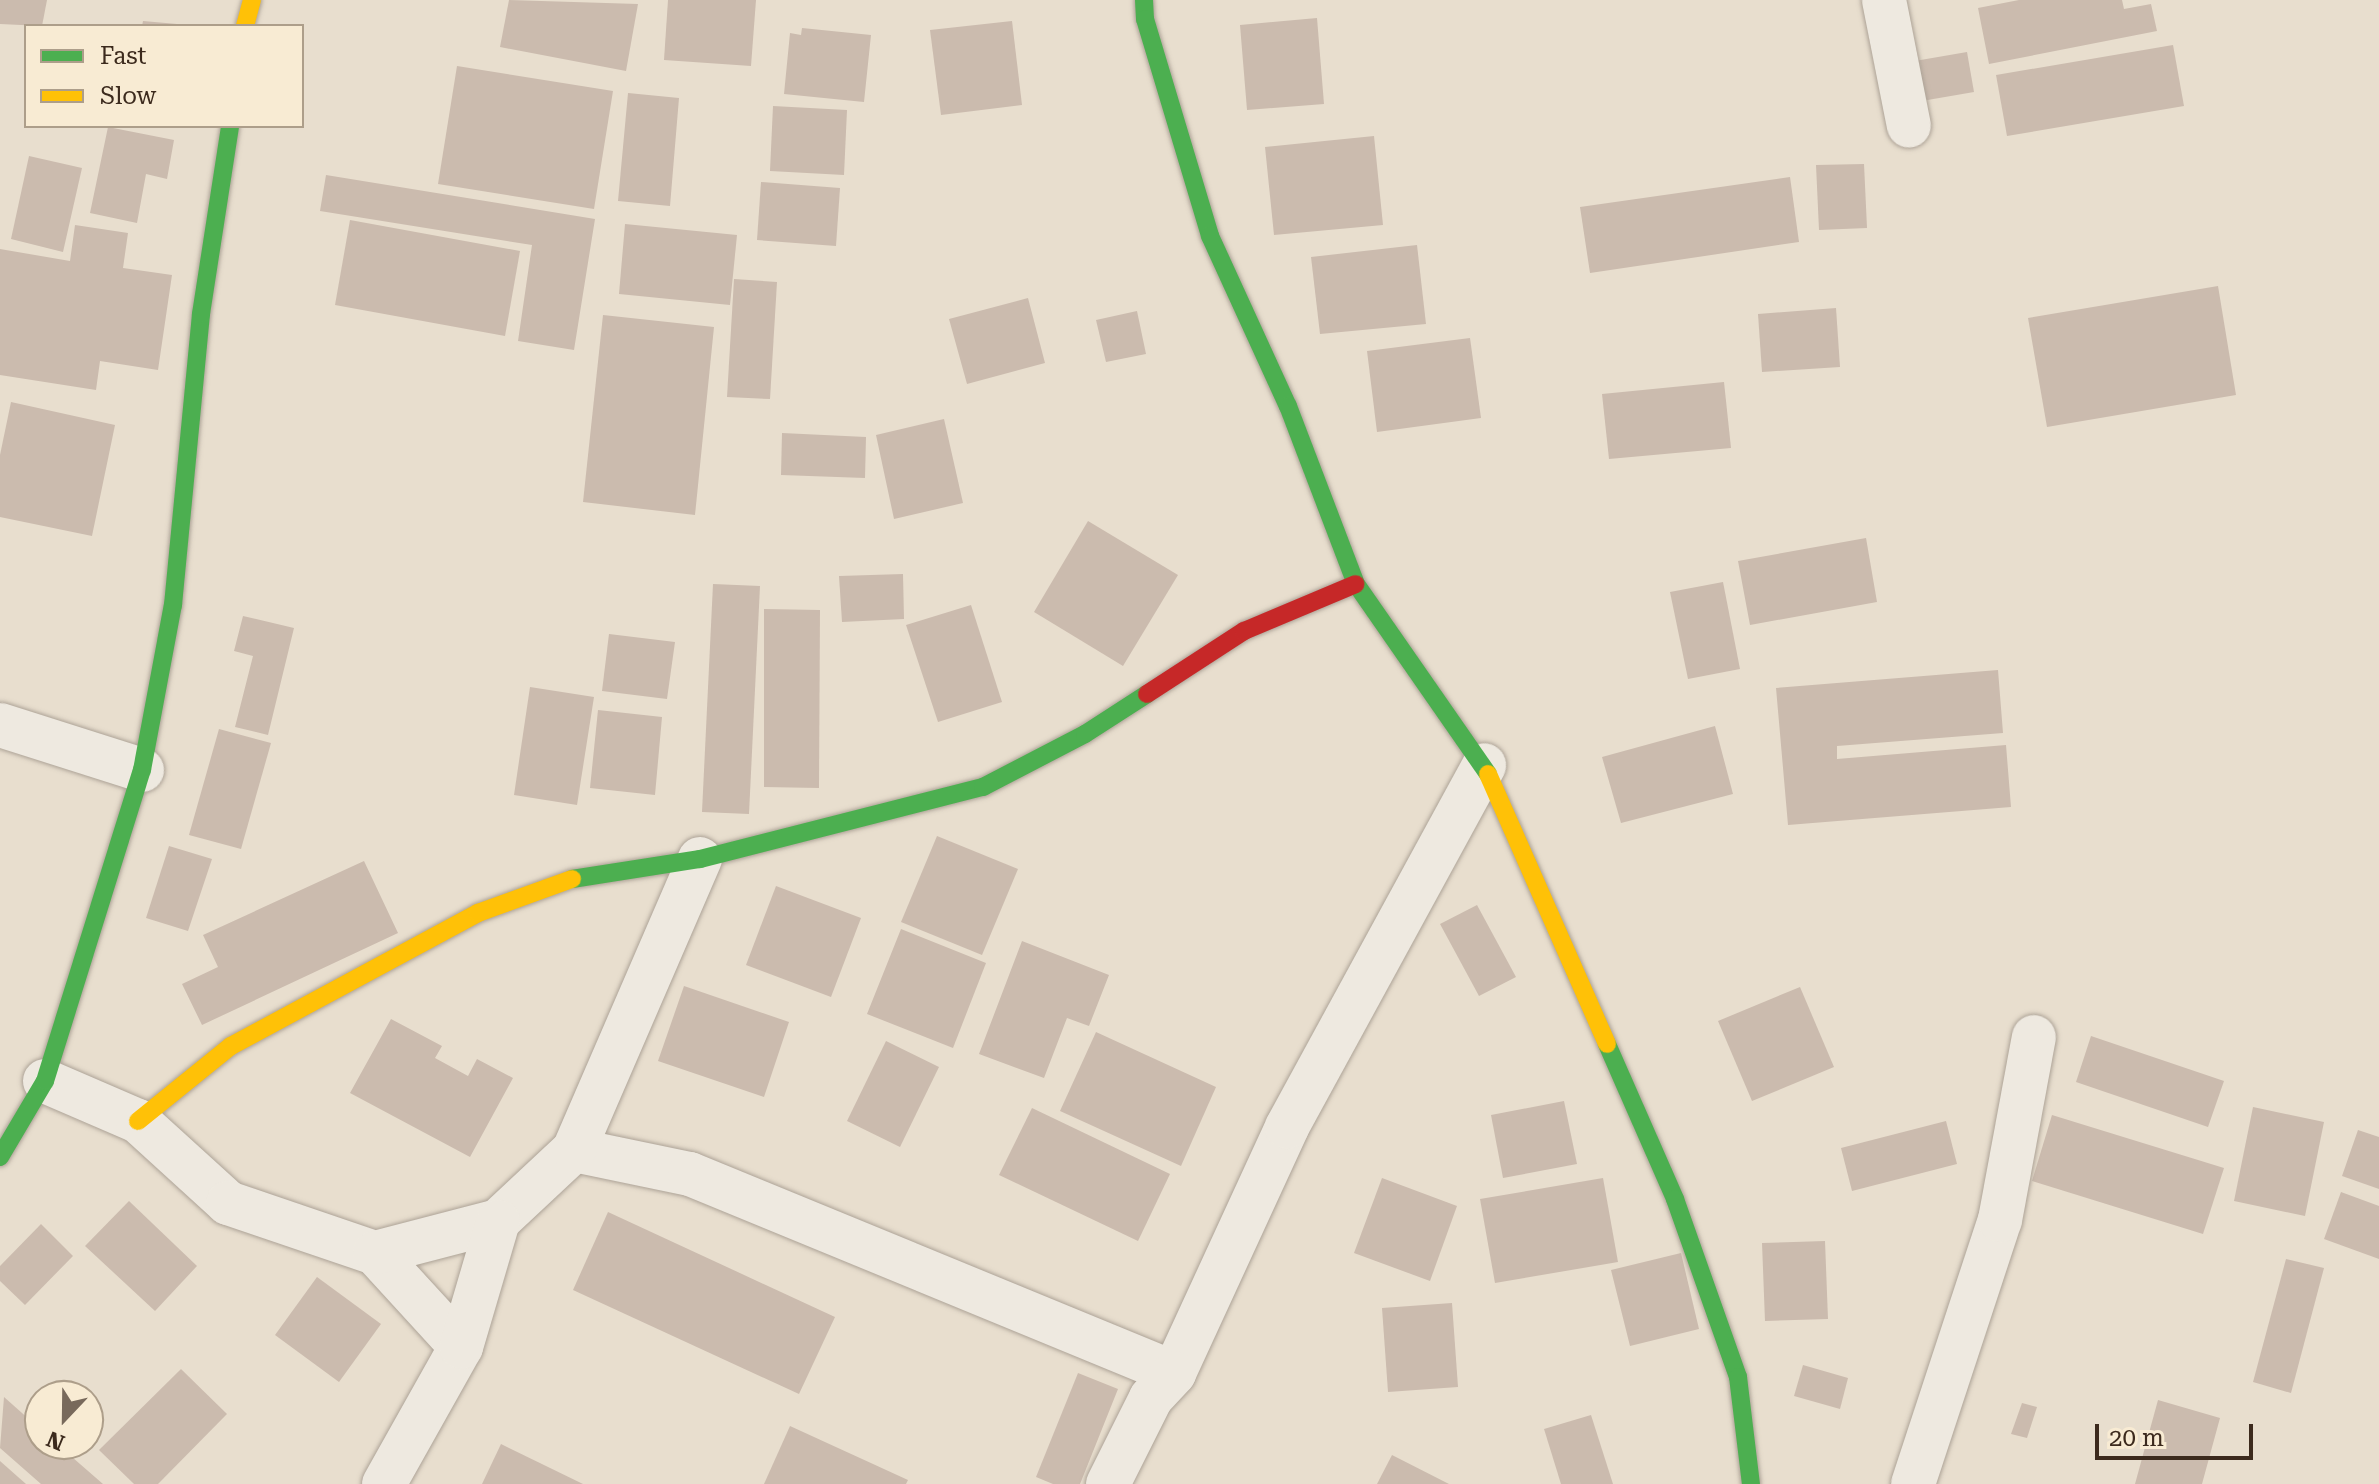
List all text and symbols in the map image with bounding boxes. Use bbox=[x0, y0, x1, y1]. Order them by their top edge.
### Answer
legend bbox=[24, 24, 304, 128]
text: Fast bbox=[100, 42, 147, 70]
text: Slow bbox=[100, 82, 156, 110]
north arrow bbox=[24, 1380, 104, 1460]
scale bar bbox=[2099, 1408, 2257, 1458]
text: 20 m bbox=[2109, 1424, 2164, 1452]
text: N bbox=[43, 1426, 68, 1456]

